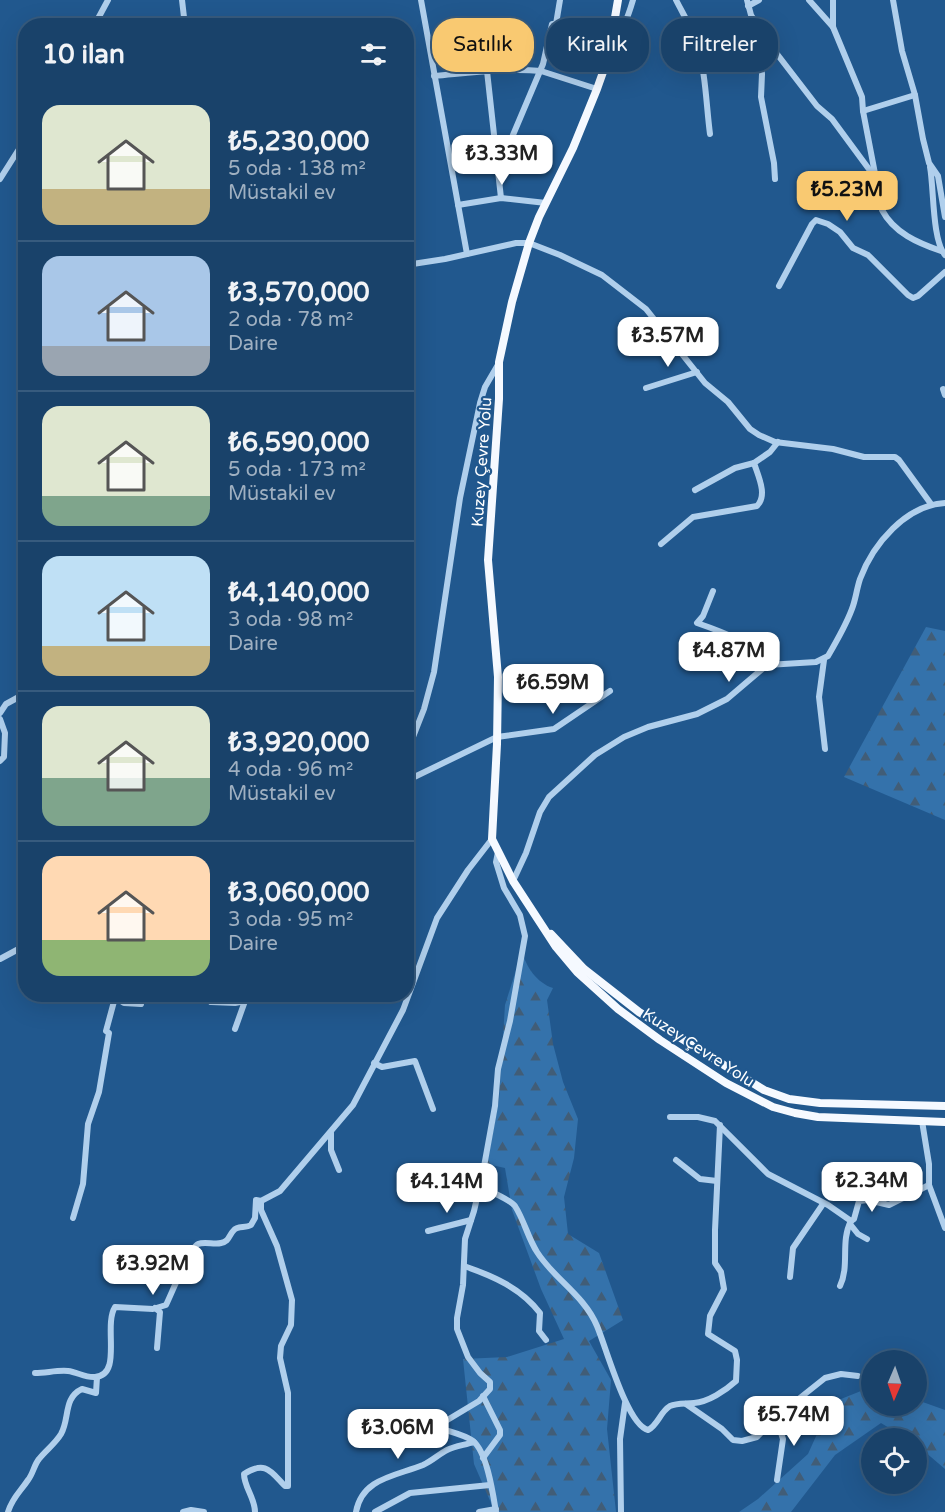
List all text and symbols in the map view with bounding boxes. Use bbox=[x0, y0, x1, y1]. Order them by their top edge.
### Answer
chip: Satılık bbox=[432, 18, 534, 72]
chip: Kiralık bbox=[546, 18, 649, 72]
chip: Filtreler bbox=[661, 18, 778, 72]
icon: filters bbox=[357, 38, 390, 71]
text: 10 ilan bbox=[42, 39, 125, 70]
text: ₺5,230,000 bbox=[228, 126, 369, 157]
icon: home bbox=[90, 129, 162, 201]
pin: ₺3.33M bbox=[453, 135, 551, 186]
text: ₺3.33M bbox=[466, 142, 538, 166]
text: 5 oda · 138 m² bbox=[228, 157, 366, 181]
pin: ₺5.23M bbox=[798, 171, 896, 222]
text: ₺5.23M bbox=[811, 178, 883, 202]
text: Müstakil ev bbox=[228, 181, 336, 205]
text: ₺3,570,000 bbox=[228, 277, 370, 308]
icon: home bbox=[90, 280, 162, 352]
text: 2 oda · 78 m² bbox=[228, 308, 353, 332]
pin: ₺3.57M bbox=[619, 317, 717, 368]
text: ₺3.57M bbox=[632, 324, 704, 348]
text: Daire bbox=[228, 332, 278, 356]
street label: Kuzey Çevre Yolu bbox=[467, 396, 497, 528]
text: ₺6,590,000 bbox=[228, 427, 370, 458]
icon: home bbox=[90, 430, 162, 502]
text: 5 oda · 173 m² bbox=[228, 458, 366, 482]
text: Müstakil ev bbox=[228, 482, 336, 506]
text: ₺4,140,000 bbox=[228, 577, 370, 608]
icon: home bbox=[90, 580, 162, 652]
text: 3 oda · 98 m² bbox=[228, 608, 353, 632]
text: Daire bbox=[228, 632, 278, 656]
pin: ₺4.87M bbox=[680, 632, 778, 683]
text: ₺4.87M bbox=[693, 639, 765, 663]
pin: ₺6.59M bbox=[504, 664, 602, 715]
text: ₺6.59M bbox=[517, 671, 589, 695]
text: ₺3,920,000 bbox=[228, 727, 370, 758]
icon: home bbox=[90, 730, 162, 802]
text: 4 oda · 96 m² bbox=[228, 758, 353, 782]
text: Müstakil ev bbox=[228, 782, 336, 806]
text: ₺3,060,000 bbox=[228, 877, 370, 908]
icon: home bbox=[90, 880, 162, 952]
text: 3 oda · 95 m² bbox=[228, 908, 353, 932]
text: Daire bbox=[228, 932, 278, 956]
street label: Kuzey Çevre Yolu bbox=[638, 1004, 758, 1092]
pin: ₺2.34M bbox=[823, 1162, 921, 1213]
pin: ₺4.14M bbox=[398, 1163, 496, 1214]
text: ₺2.34M bbox=[836, 1169, 908, 1193]
text: ₺4.14M bbox=[411, 1170, 483, 1194]
pin: ₺3.92M bbox=[104, 1245, 202, 1296]
text: ₺3.92M bbox=[117, 1252, 189, 1276]
north arrow bbox=[861, 1350, 927, 1416]
map controls bbox=[861, 1350, 927, 1494]
pin: ₺5.74M bbox=[745, 1396, 843, 1447]
text: ₺5.74M bbox=[758, 1403, 830, 1427]
pin: ₺3.06M bbox=[349, 1409, 447, 1460]
text: ₺3.06M bbox=[362, 1416, 434, 1440]
button: locate bbox=[861, 1428, 927, 1494]

